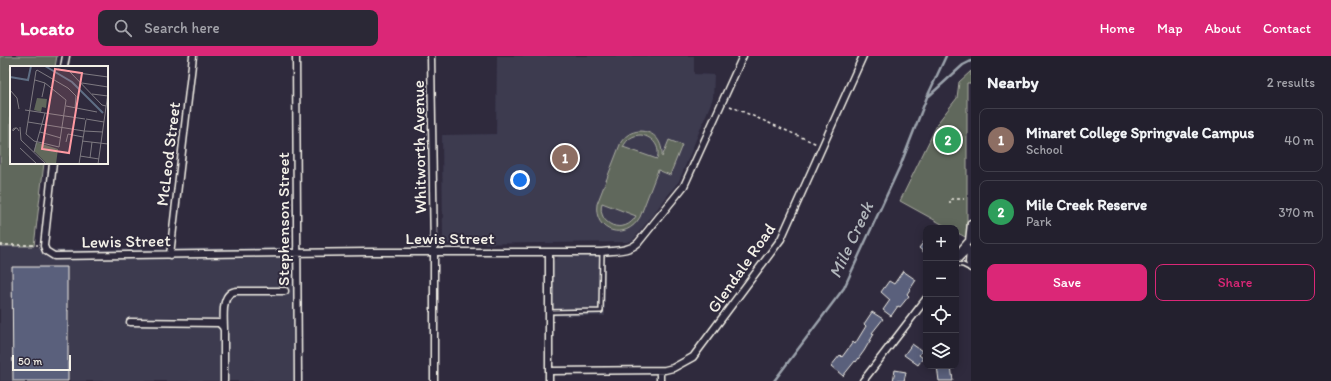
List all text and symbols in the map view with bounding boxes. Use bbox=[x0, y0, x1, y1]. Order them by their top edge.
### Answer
search box bbox=[98, 10, 378, 46]
text: Locato bbox=[20, 17, 74, 40]
icon: search bbox=[112, 17, 134, 39]
text: Search here bbox=[144, 19, 220, 37]
text: Home bbox=[1100, 20, 1135, 37]
text: Map bbox=[1157, 20, 1183, 37]
text: About bbox=[1205, 20, 1241, 37]
text: Contact bbox=[1263, 20, 1311, 37]
inset map bbox=[10, 66, 108, 164]
text: Nearby bbox=[987, 72, 1039, 92]
text: 2 results bbox=[1267, 75, 1315, 90]
street label: Whitworth Avenue bbox=[408, 80, 430, 214]
street label: McLeod Street bbox=[152, 100, 184, 207]
text: Minaret College Springvale Campus bbox=[1026, 124, 1254, 142]
pin: 2 bbox=[935, 125, 961, 155]
text: 1 bbox=[998, 133, 1004, 148]
text: 40 m bbox=[1284, 133, 1314, 148]
text: School bbox=[1026, 142, 1063, 157]
pin: 1 bbox=[552, 143, 578, 173]
street label: Stephenson Street bbox=[273, 152, 293, 286]
your location bbox=[510, 170, 530, 190]
text: Mile Creek Reserve bbox=[1026, 196, 1147, 214]
water label: Mile Creek bbox=[824, 197, 879, 282]
text: 2 bbox=[998, 205, 1004, 220]
text: 370 m bbox=[1279, 205, 1314, 220]
text: Park bbox=[1026, 214, 1052, 229]
street label: Glendale Road bbox=[703, 219, 779, 317]
map controls bbox=[923, 225, 959, 369]
button: + bbox=[923, 225, 959, 261]
street label: Lewis Street bbox=[405, 228, 495, 248]
street label: Lewis Street bbox=[81, 230, 171, 252]
button: − bbox=[923, 261, 959, 297]
button: Save bbox=[987, 264, 1147, 301]
button: Share bbox=[1155, 264, 1315, 301]
button: locate bbox=[923, 297, 959, 333]
button: layers bbox=[923, 333, 959, 369]
scale bar bbox=[12, 353, 71, 372]
text: 50 m bbox=[18, 355, 42, 368]

